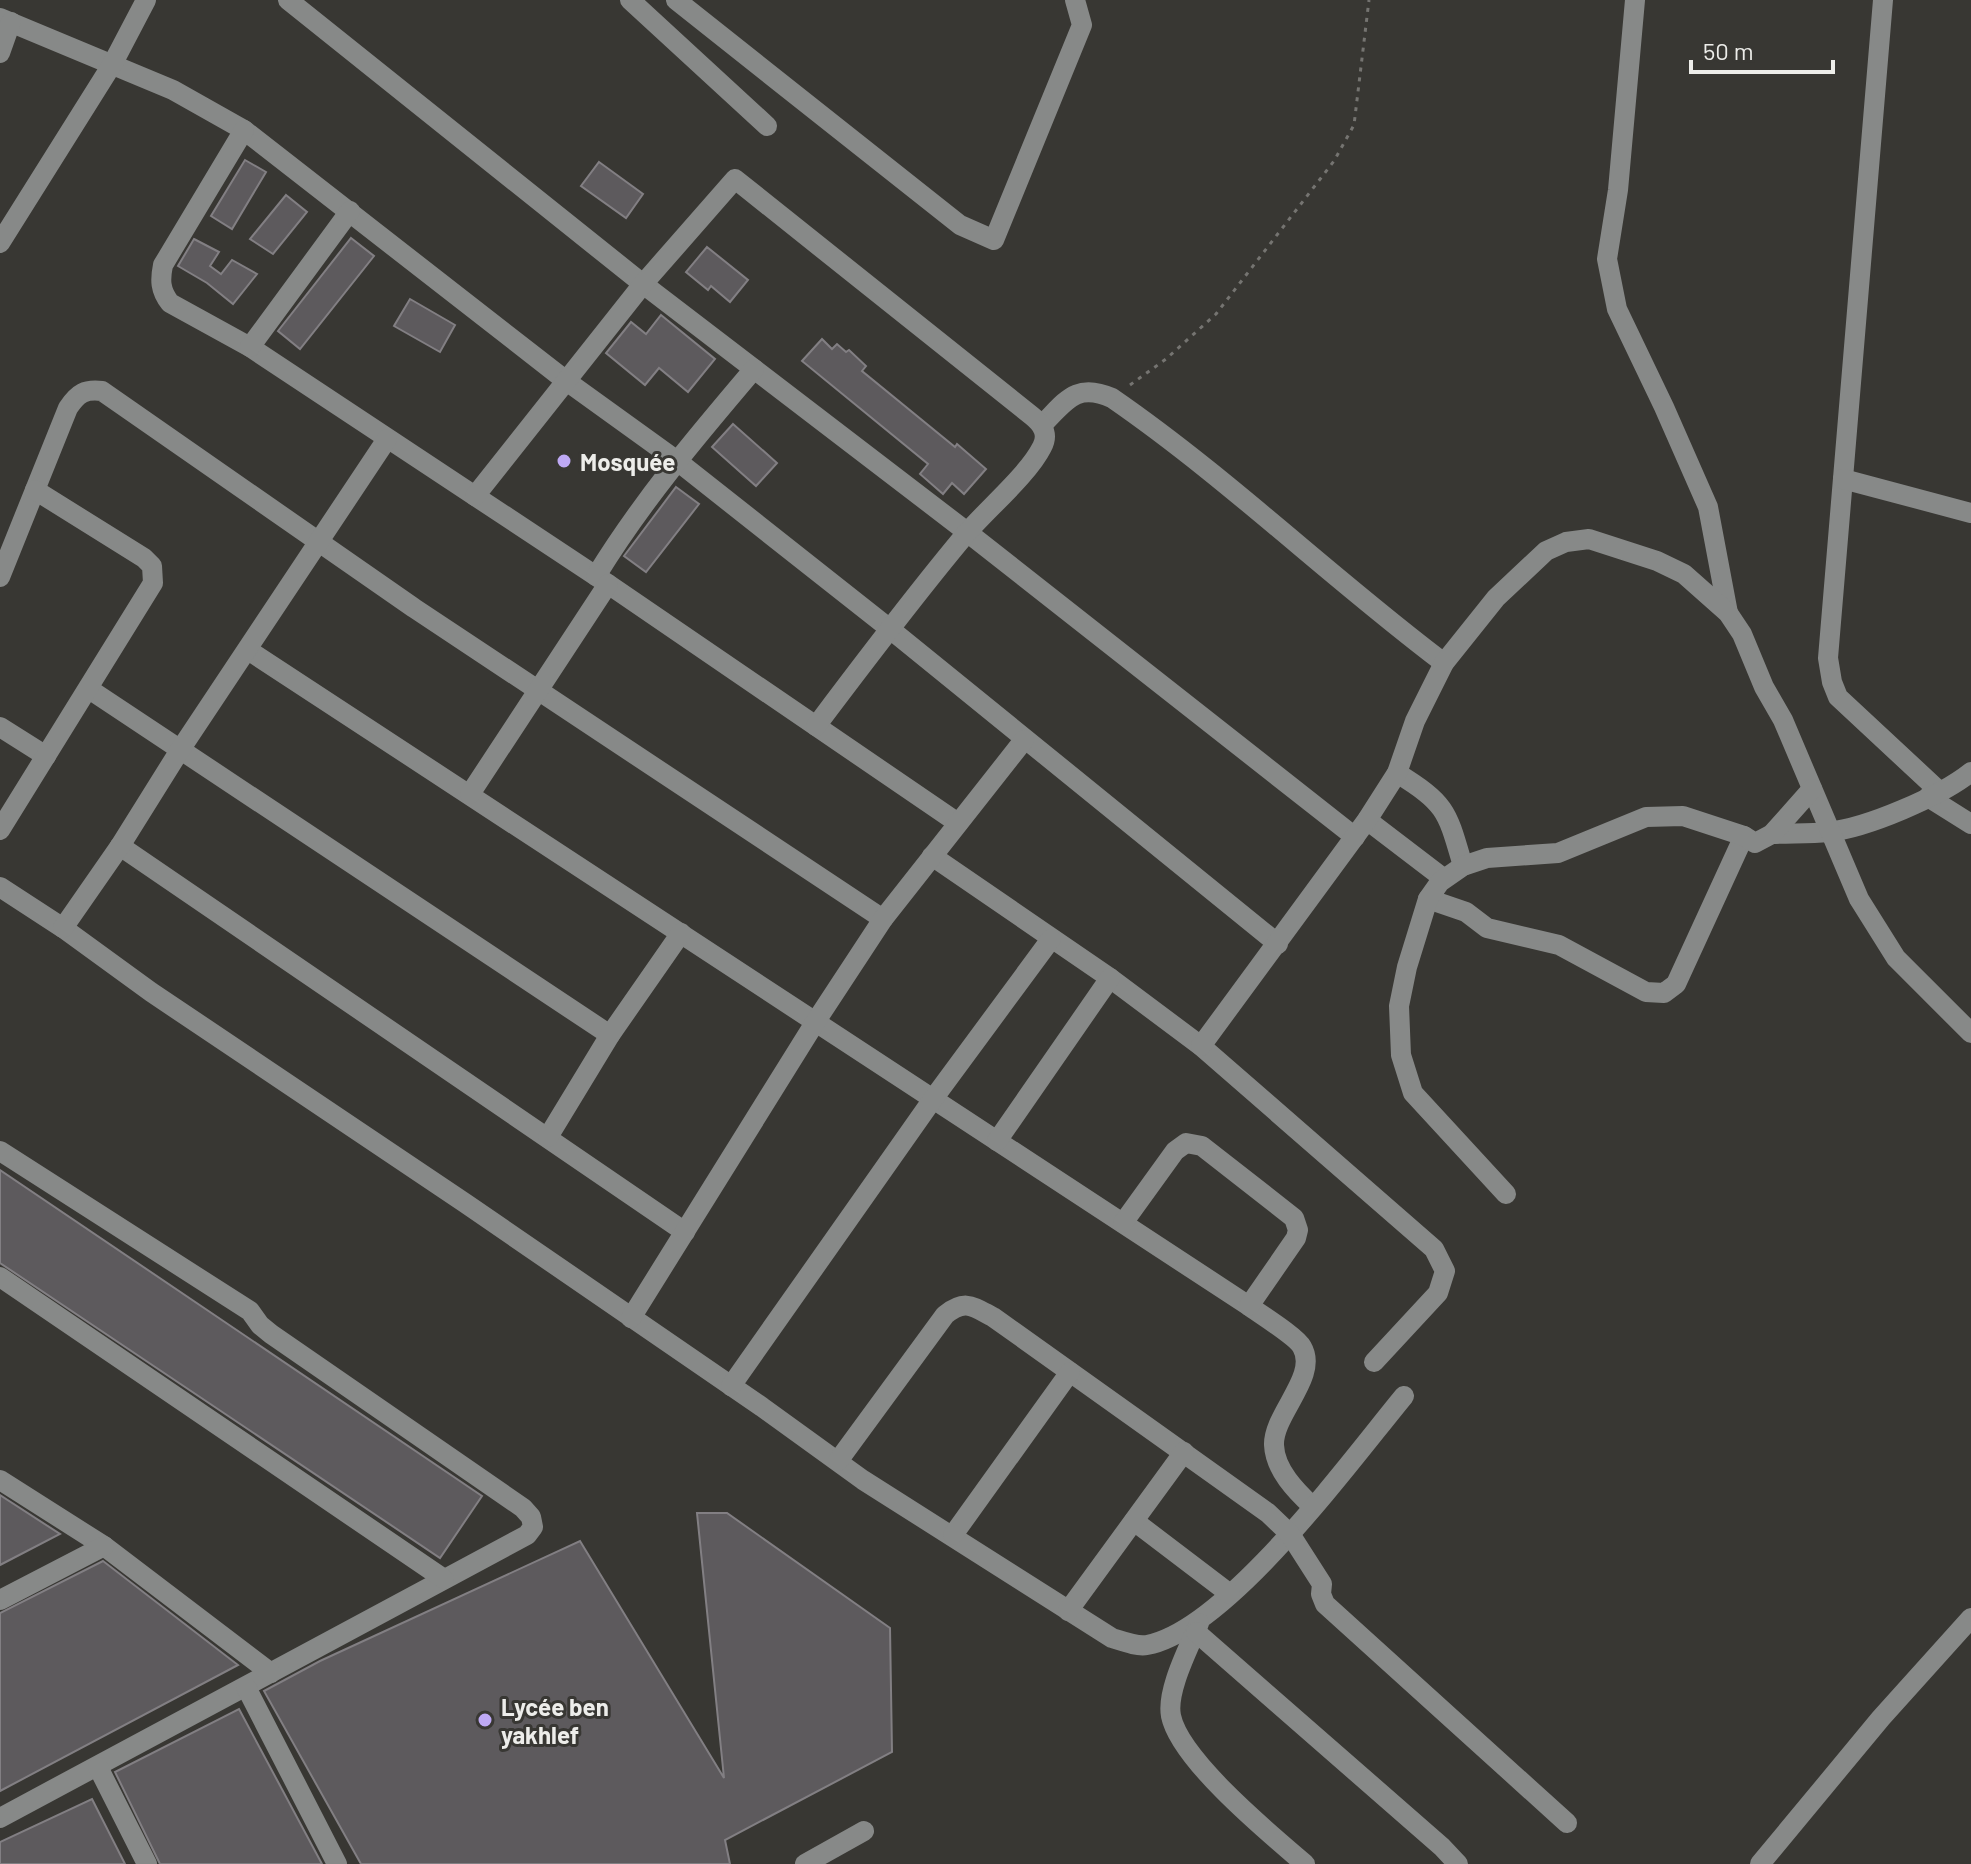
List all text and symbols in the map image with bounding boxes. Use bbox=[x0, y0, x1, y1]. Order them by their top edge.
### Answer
scale bar bbox=[1691, 24, 1833, 74]
text: 50 m bbox=[1703, 36, 1754, 65]
place label: Mosquée bbox=[580, 447, 675, 476]
marker: Mosquée bbox=[555, 452, 573, 470]
place label: Lycée ben yakhlef bbox=[501, 1692, 609, 1749]
marker: Lycée ben yakhlef bbox=[476, 1711, 494, 1729]

